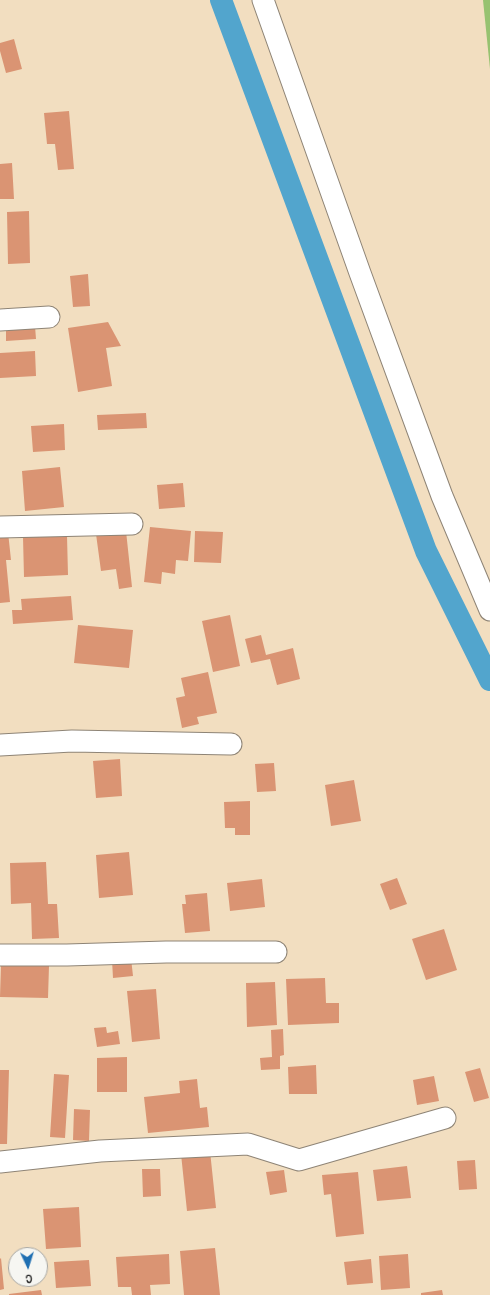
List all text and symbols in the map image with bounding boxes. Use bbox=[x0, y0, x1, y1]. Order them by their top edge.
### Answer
north arrow bbox=[8, 1247, 48, 1287]
text: С bbox=[25, 1272, 33, 1285]

